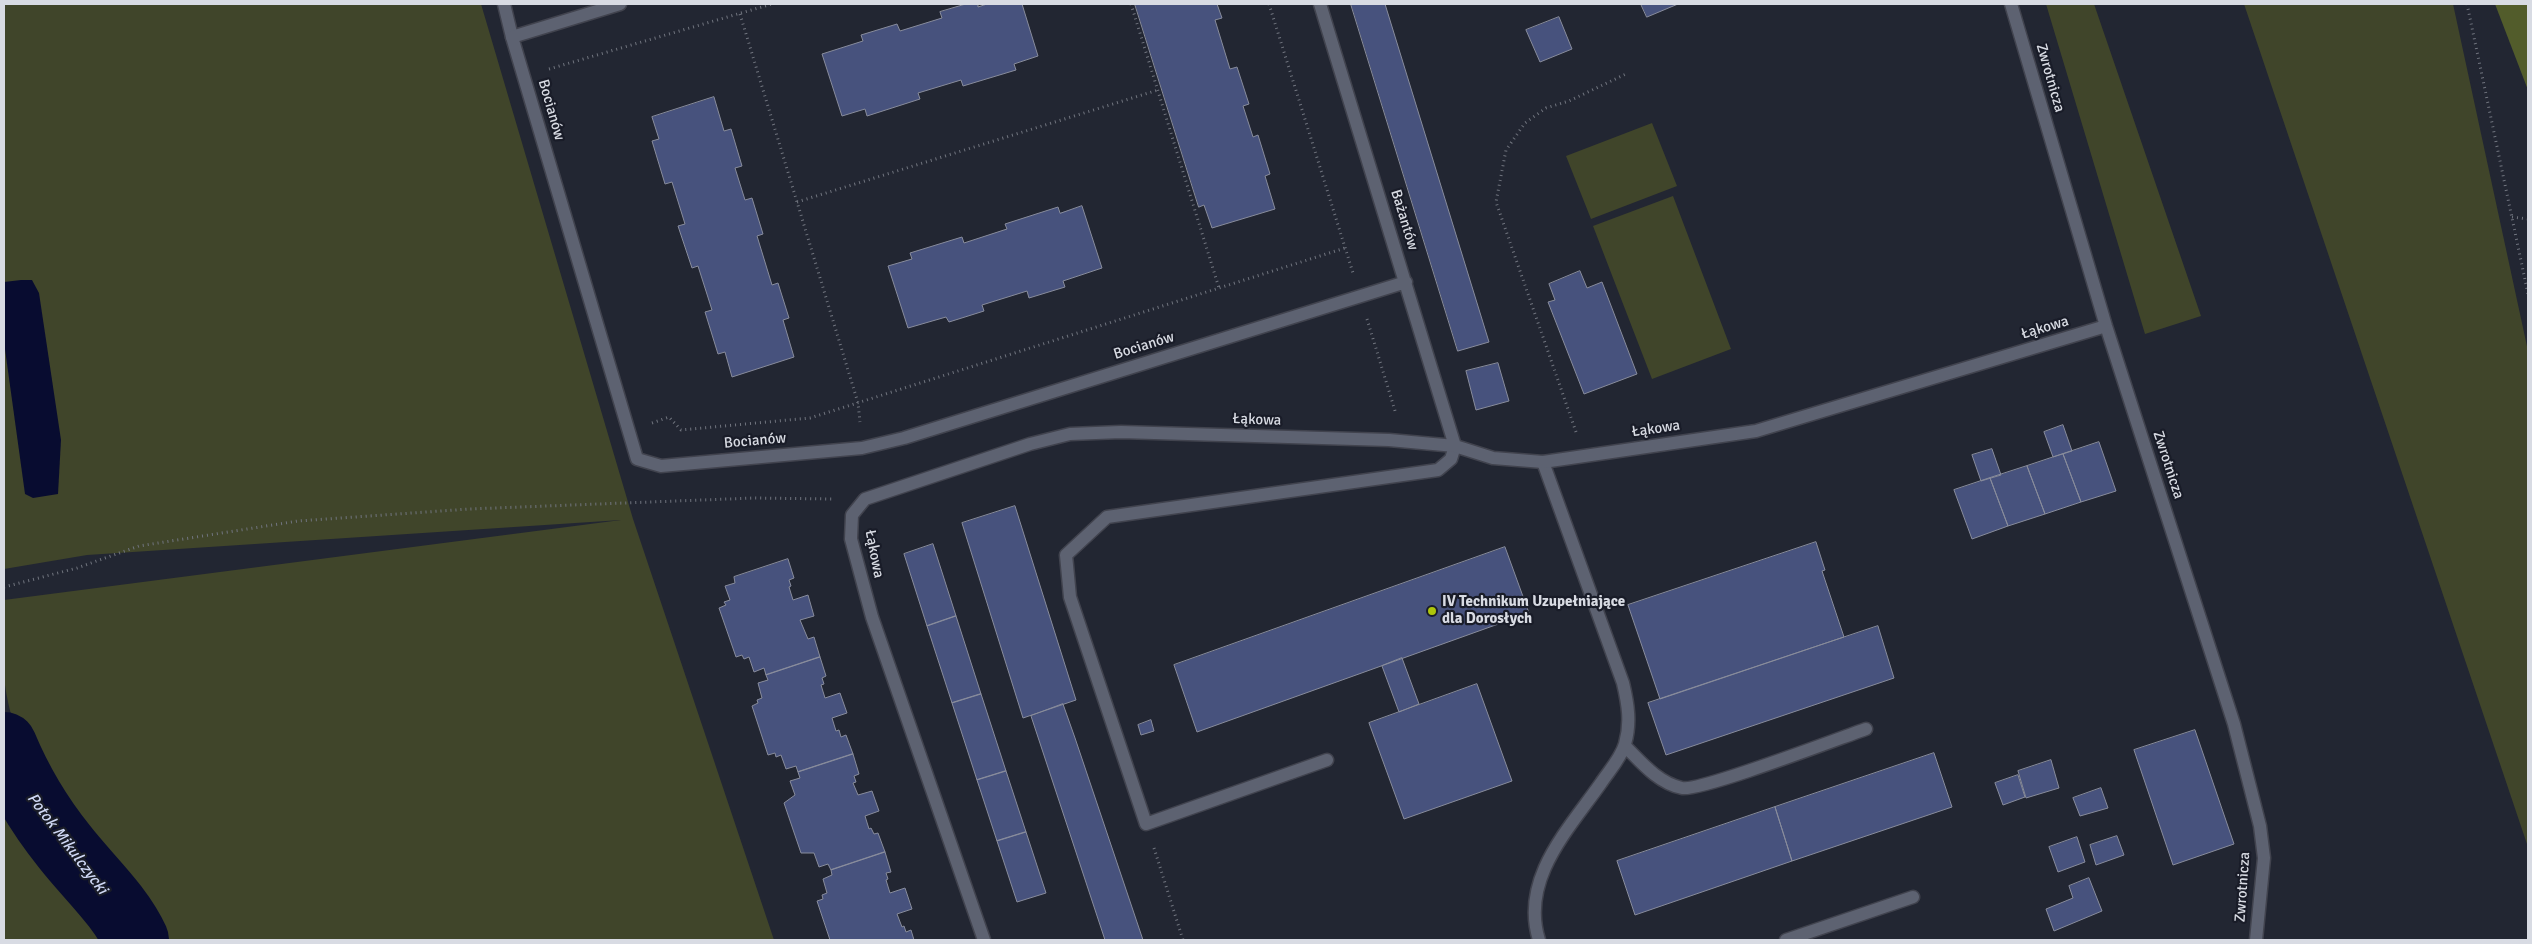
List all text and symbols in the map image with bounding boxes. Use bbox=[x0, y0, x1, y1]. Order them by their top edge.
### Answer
street label: Zwrotnicza bbox=[2032, 42, 2068, 114]
street label: Bocianów bbox=[534, 78, 568, 142]
street label: Bażantów bbox=[1386, 187, 1422, 253]
street label: Łąkowa bbox=[2019, 312, 2071, 344]
street label: Bocianów bbox=[1112, 328, 1176, 364]
street label: Łąkowa bbox=[1232, 410, 1282, 430]
street label: Łąkowa bbox=[1631, 417, 1681, 441]
street label: Bocianów bbox=[723, 429, 787, 453]
street label: Zwrotnicza bbox=[2149, 429, 2187, 501]
street label: Łąkowa bbox=[861, 528, 887, 580]
place label: IV Technikum Uzupełniające dla Dorosłych bbox=[1442, 593, 1625, 628]
marker: IV Technikum Uzupełniające dla Dorosłych bbox=[1426, 605, 1438, 617]
water label: Potok Mikulczycki bbox=[23, 789, 111, 899]
street label: Zwrotnicza bbox=[2232, 851, 2254, 923]

